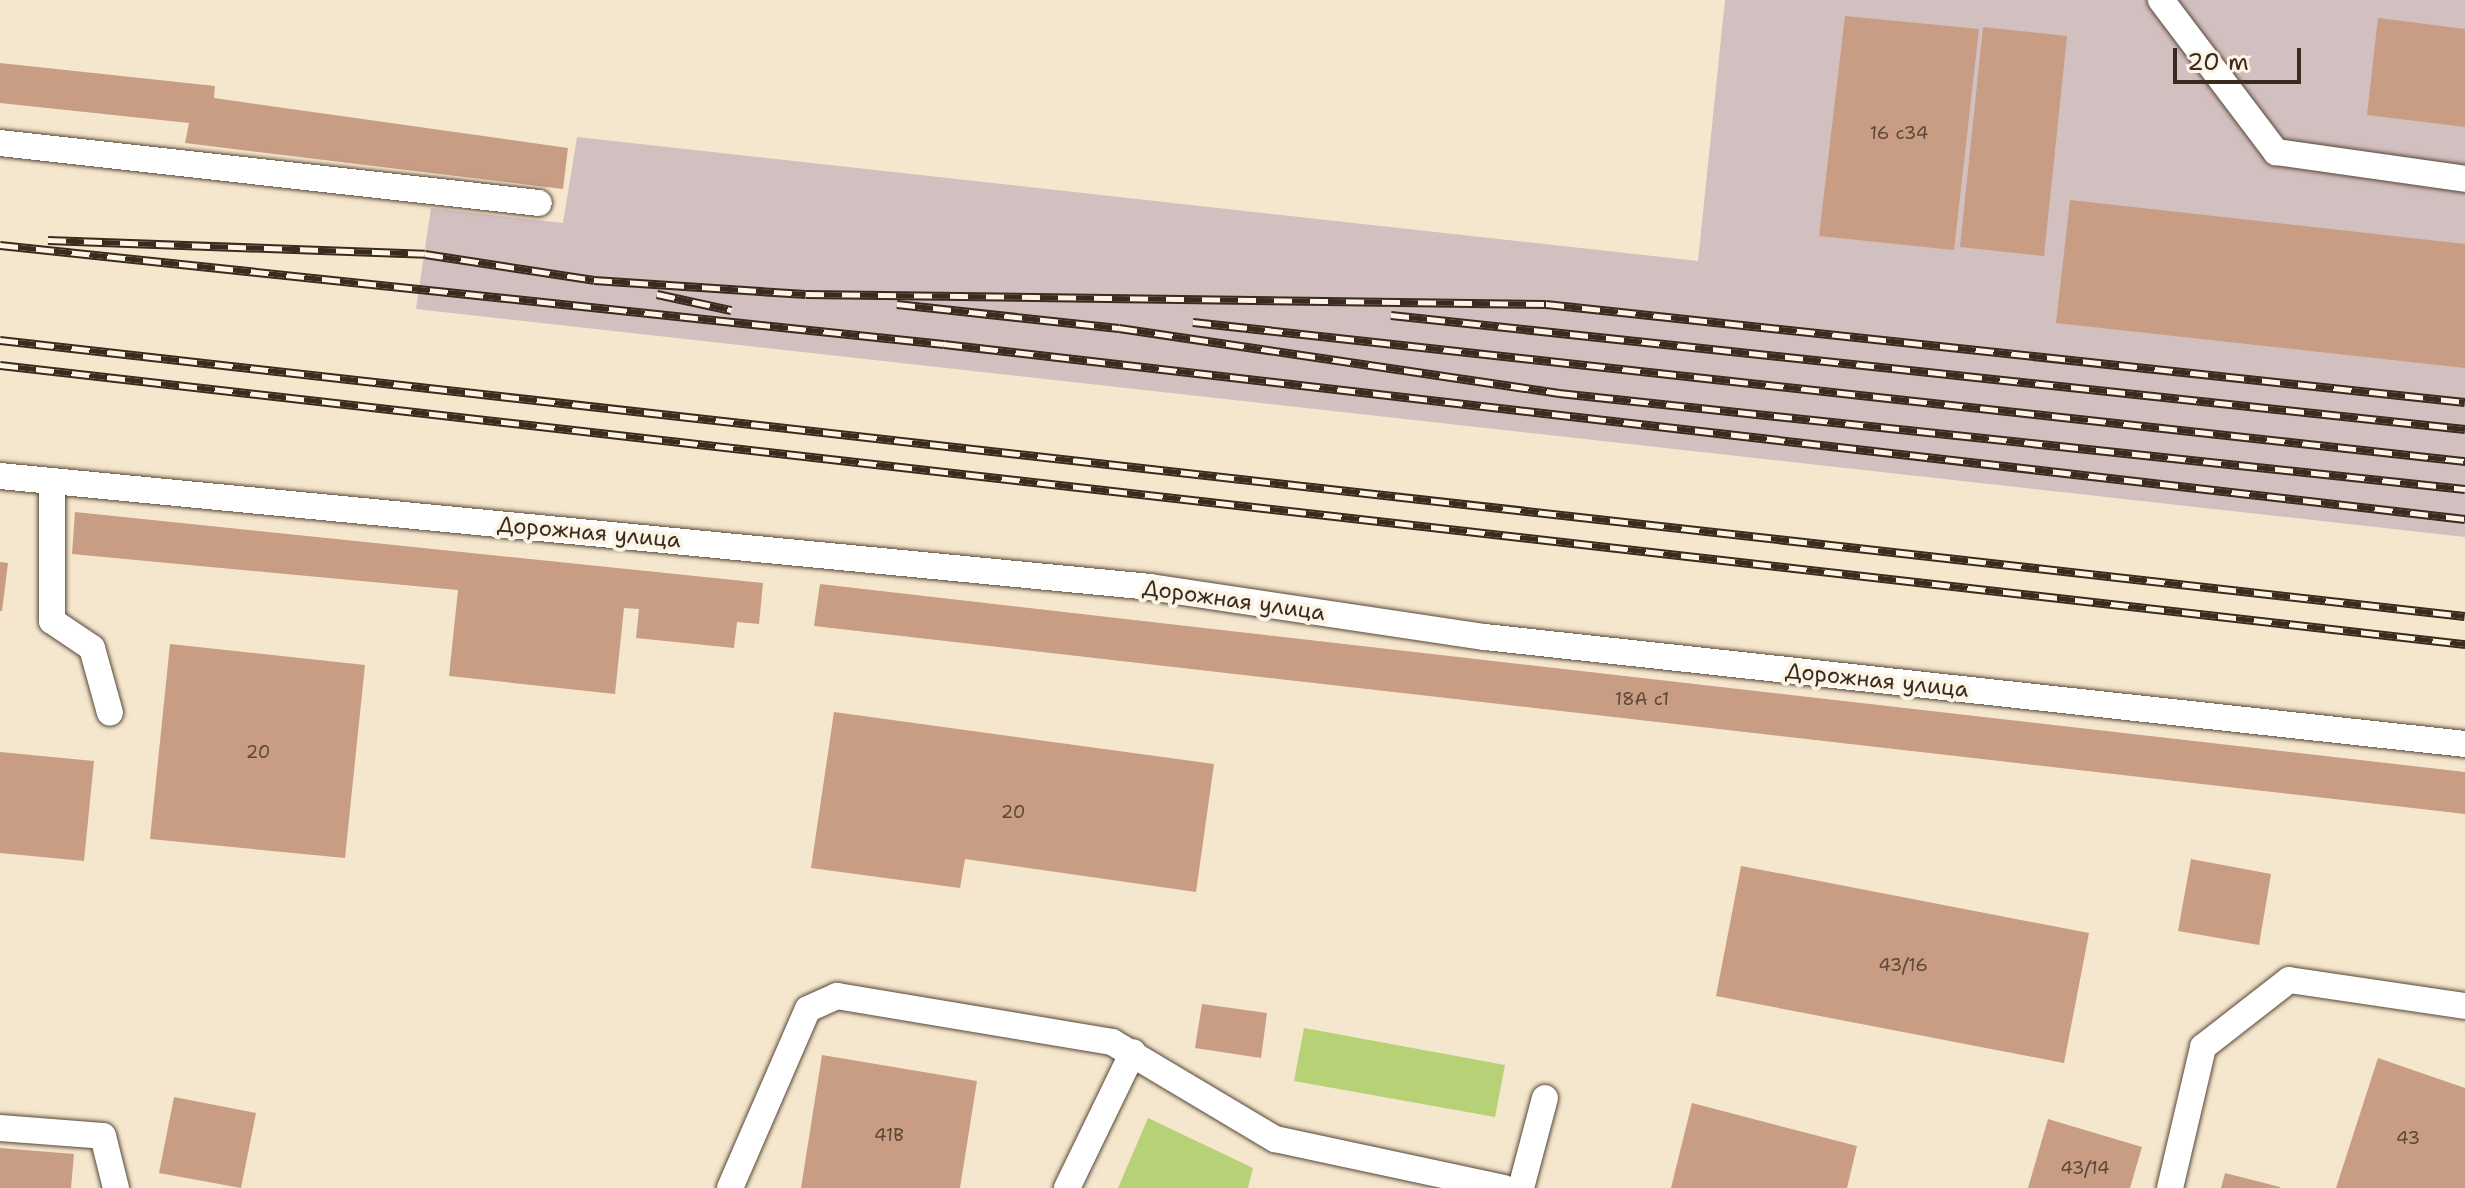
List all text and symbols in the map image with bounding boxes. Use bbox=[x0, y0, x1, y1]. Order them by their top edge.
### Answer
scale bar bbox=[2177, 32, 2305, 82]
text: 20 m bbox=[2187, 46, 2249, 78]
house number: 16 с34 bbox=[1870, 122, 1928, 144]
street label: Дорожная улица bbox=[496, 511, 682, 553]
street label: Дорожная улица bbox=[1141, 574, 1327, 626]
street label: Дорожная улица bbox=[1784, 657, 1970, 703]
house number: 18А с1 bbox=[1615, 688, 1669, 710]
house number: 20 bbox=[246, 741, 270, 763]
house number: 20 bbox=[1001, 801, 1025, 823]
house number: 43/16 bbox=[1878, 954, 1928, 976]
house number: 41В bbox=[874, 1124, 904, 1146]
house number: 43 bbox=[2396, 1127, 2420, 1149]
house number: 43/14 bbox=[2060, 1157, 2110, 1179]

